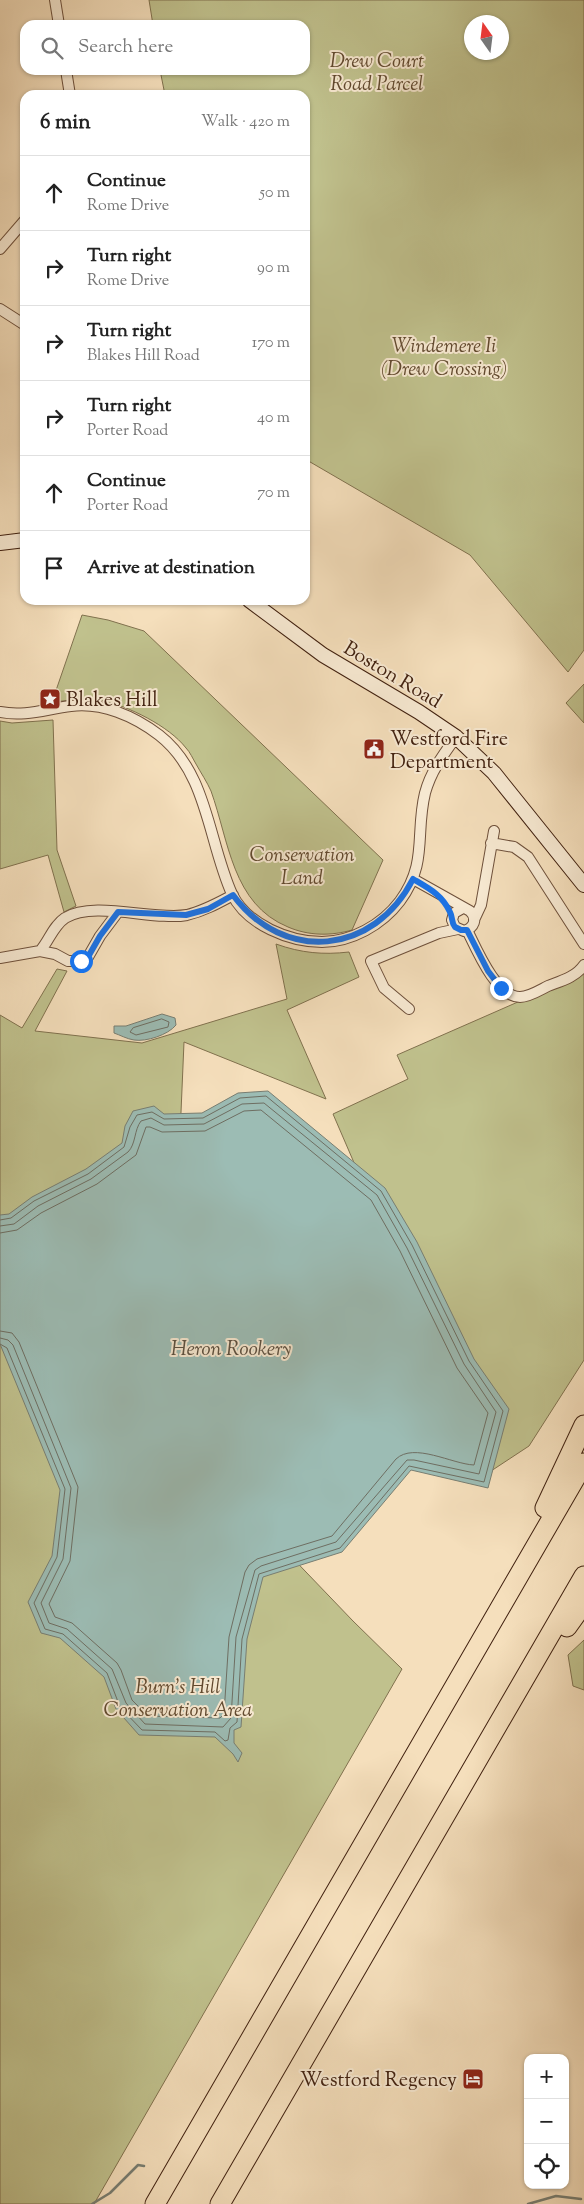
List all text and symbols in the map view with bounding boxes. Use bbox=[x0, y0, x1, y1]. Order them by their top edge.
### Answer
north arrow bbox=[464, 15, 509, 60]
search box bbox=[20, 20, 310, 75]
icon: search bbox=[38, 34, 66, 62]
text: Search here bbox=[78, 34, 173, 61]
park label: Drew Court Road Parcel bbox=[330, 48, 424, 100]
text: 6 min bbox=[40, 108, 91, 138]
text: Walk · 420 m bbox=[201, 111, 290, 134]
text: Continue bbox=[87, 168, 166, 195]
icon: ahead bbox=[40, 179, 68, 207]
text: 50 m bbox=[259, 182, 290, 205]
text: Rome Drive bbox=[87, 195, 169, 218]
text: Turn right bbox=[87, 243, 171, 270]
icon: right bbox=[40, 254, 68, 282]
text: 90 m bbox=[257, 257, 290, 280]
text: Rome Drive bbox=[87, 270, 169, 293]
text: Turn right bbox=[87, 318, 171, 345]
icon: right bbox=[40, 329, 68, 357]
text: 170 m bbox=[252, 332, 290, 355]
park label: Windemere Ii (Drew Crossing) bbox=[381, 333, 507, 385]
text: Blakes Hill Road bbox=[87, 345, 200, 368]
text: Turn right bbox=[87, 393, 171, 420]
icon: right bbox=[40, 404, 68, 432]
text: 40 m bbox=[257, 407, 290, 430]
text: Porter Road bbox=[87, 420, 168, 443]
text: Continue bbox=[87, 468, 166, 495]
icon: ahead bbox=[40, 479, 68, 507]
text: 70 m bbox=[257, 482, 290, 505]
text: Porter Road bbox=[87, 495, 168, 518]
icon: arrive bbox=[40, 554, 68, 582]
text: Arrive at destination bbox=[87, 555, 255, 582]
street label: Boston Road bbox=[337, 635, 446, 717]
place icon: Blakes Hill bbox=[38, 687, 62, 711]
place label: Blakes Hill bbox=[66, 687, 158, 716]
place label: Westford Fire Department bbox=[390, 726, 508, 778]
public building icon: Westford Fire Department bbox=[362, 737, 386, 761]
park label: Conservation Land bbox=[249, 842, 355, 894]
route start bbox=[70, 950, 93, 973]
route end bbox=[490, 977, 513, 1000]
water label: Heron Rookery bbox=[171, 1335, 291, 1365]
park label: Burn’s Hill Conservation Area bbox=[104, 1674, 252, 1726]
map controls bbox=[524, 2054, 569, 2189]
button: + bbox=[524, 2054, 569, 2099]
place label: Westford Regency bbox=[300, 2067, 457, 2096]
hotel icon: Westford Regency bbox=[461, 2067, 485, 2091]
button: − bbox=[524, 2099, 569, 2144]
button: locate bbox=[524, 2144, 569, 2189]

